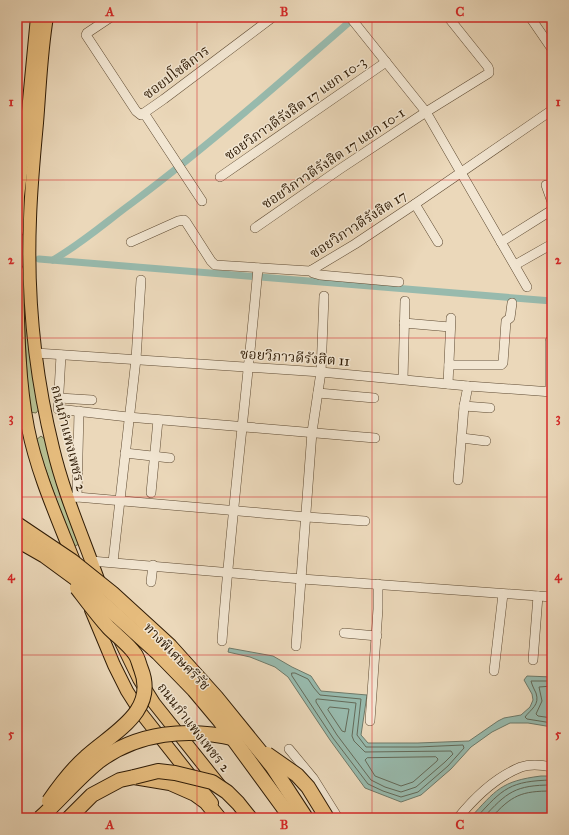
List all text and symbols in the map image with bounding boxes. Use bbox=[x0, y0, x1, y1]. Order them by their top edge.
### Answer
text: A bbox=[105, 4, 115, 20]
text: B bbox=[280, 4, 289, 20]
text: C bbox=[456, 4, 465, 20]
street label: ซอยปโชติการ bbox=[139, 40, 213, 103]
street label: ซอยวิภาวดีรังสิต 17 แยก 10-3 bbox=[221, 53, 369, 164]
text: 1 bbox=[8, 94, 14, 110]
text: 1 bbox=[555, 94, 561, 110]
street label: ซอยวิภาวดีรังสิต 17 แยก 10-1 bbox=[259, 104, 408, 213]
street label: ซอยวิภาวดีรังสิต 17 bbox=[307, 187, 410, 262]
text: 2 bbox=[8, 252, 15, 268]
text: 2 bbox=[555, 252, 562, 268]
street label: ซอยวิภาวดีรังสิต 11 bbox=[240, 345, 351, 370]
street label: ถนนกำแพงเพชร 2 bbox=[47, 383, 90, 493]
text: 3 bbox=[8, 410, 14, 426]
text: 3 bbox=[555, 410, 561, 426]
text: 4 bbox=[7, 568, 15, 584]
text: 4 bbox=[554, 568, 562, 584]
street label: ทางพิเศษศรีรัช bbox=[140, 619, 213, 694]
street label: ถนนกำแพงเพชร 2 bbox=[153, 679, 234, 775]
text: 5 bbox=[8, 726, 15, 742]
text: 5 bbox=[555, 726, 562, 742]
text: A bbox=[105, 817, 115, 833]
text: B bbox=[280, 817, 289, 833]
text: C bbox=[456, 817, 465, 833]

